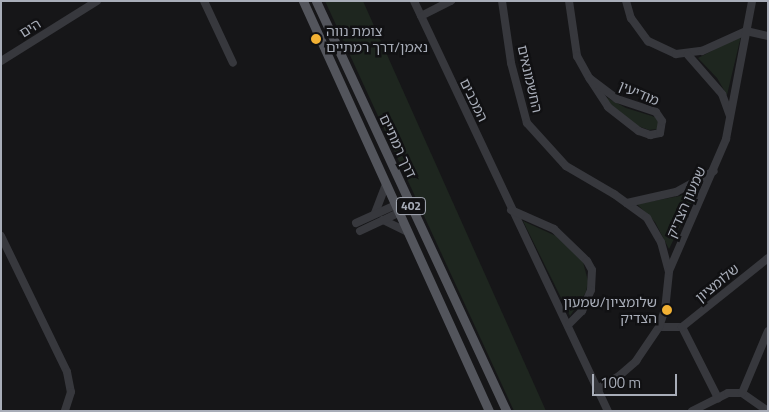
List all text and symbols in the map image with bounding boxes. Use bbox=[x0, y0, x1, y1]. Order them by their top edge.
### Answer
street label: הים bbox=[16, 15, 44, 41]
place label: צומת נווה נאמן/דרך רמתיים bbox=[326, 23, 428, 56]
marker: צומת נווה נאמן/דרך רמתיים bbox=[310, 33, 322, 45]
street label: החשמונאים bbox=[514, 44, 546, 114]
street label: המכבים bbox=[456, 76, 492, 124]
street label: מודיעין bbox=[616, 77, 662, 109]
street label: דרך רמתיים bbox=[376, 112, 420, 180]
street label: שמעון הצדיק bbox=[663, 164, 709, 240]
road number: 402 bbox=[395, 197, 427, 216]
street label: שלומציון bbox=[692, 260, 742, 306]
place label: שלומציון/שמעון הצדיק bbox=[563, 294, 657, 326]
marker: שלומציון/שמעון הצדיק bbox=[661, 304, 673, 316]
scale bar bbox=[594, 364, 679, 396]
text: 100 m bbox=[600, 371, 641, 394]

